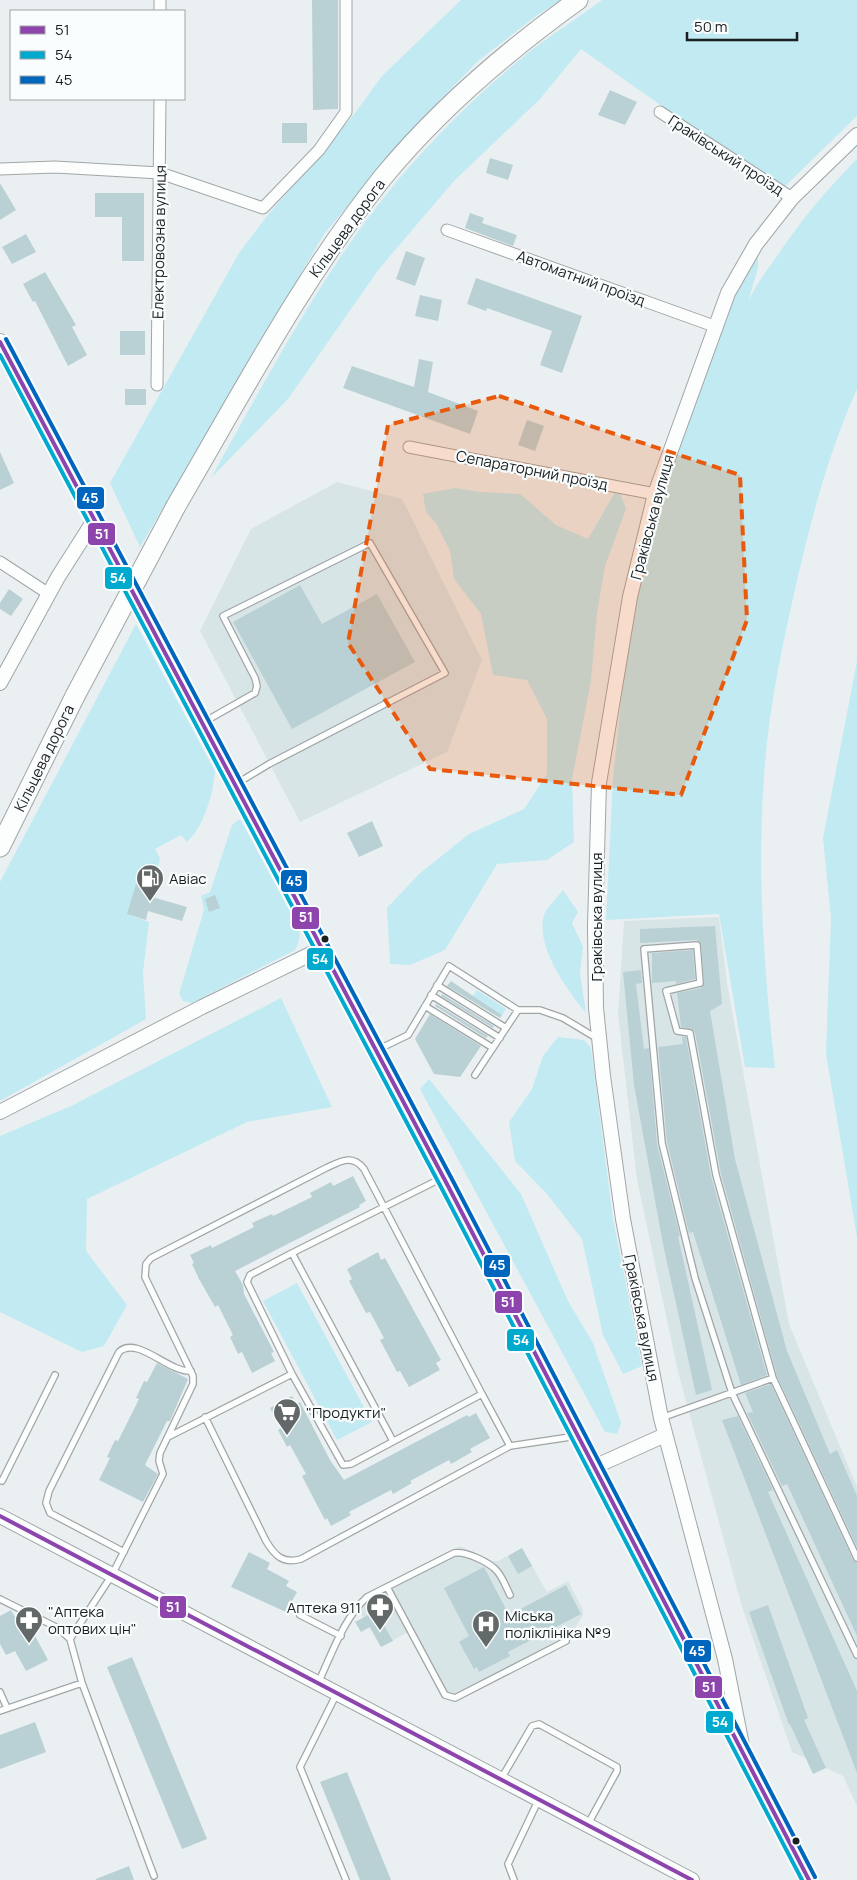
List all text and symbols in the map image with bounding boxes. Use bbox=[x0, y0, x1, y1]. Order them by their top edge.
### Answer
legend bbox=[10, 10, 185, 100]
scale bar bbox=[687, 10, 797, 42]
text: 50 m bbox=[694, 16, 728, 37]
text: 51 bbox=[55, 19, 70, 40]
text: 54 bbox=[55, 44, 73, 65]
text: 45 bbox=[55, 69, 73, 90]
street label: Граківський проїзд bbox=[664, 110, 788, 200]
street label: Електровозна вулиця bbox=[147, 165, 171, 319]
street label: Кільцева дорога bbox=[304, 175, 390, 281]
street label: Автоматний проїзд bbox=[514, 245, 648, 311]
street label: Сепараторний проїзд bbox=[454, 445, 610, 495]
street label: Граківська вулиця bbox=[625, 452, 679, 582]
line badge: 45 bbox=[76, 486, 105, 510]
text: 45 bbox=[82, 488, 98, 507]
line badge: 51 bbox=[87, 522, 116, 546]
text: 51 bbox=[95, 524, 109, 543]
line badge: 54 bbox=[104, 566, 133, 590]
text: 54 bbox=[110, 568, 126, 587]
street label: Кільцева дорога bbox=[9, 701, 79, 815]
street label: Граківська вулиця bbox=[586, 853, 607, 981]
fuel station icon: Авіас bbox=[135, 863, 165, 902]
place label: Авіас bbox=[169, 868, 207, 889]
line badge: 45 bbox=[280, 869, 308, 893]
text: 45 bbox=[286, 871, 302, 890]
line badge: 51 bbox=[291, 906, 320, 930]
text: 51 bbox=[299, 907, 313, 926]
unlabelled marker bbox=[320, 934, 330, 944]
line badge: 54 bbox=[306, 947, 334, 971]
text: 54 bbox=[312, 949, 328, 968]
street label: Граківська вулиця bbox=[619, 1253, 665, 1383]
line badge: 45 bbox=[483, 1254, 511, 1278]
text: 45 bbox=[489, 1255, 505, 1274]
line badge: 51 bbox=[494, 1290, 523, 1314]
text: 51 bbox=[501, 1292, 515, 1311]
line badge: 54 bbox=[506, 1328, 535, 1352]
text: 54 bbox=[513, 1330, 529, 1349]
supermarket icon: "Продукти" bbox=[272, 1397, 302, 1436]
place label: "Продукти" bbox=[306, 1402, 386, 1423]
pharmacy icon: Аптека 911 bbox=[365, 1592, 395, 1631]
line badge: 51 bbox=[159, 1595, 187, 1619]
text: 51 bbox=[166, 1597, 180, 1616]
place label: Аптека 911 bbox=[287, 1597, 361, 1618]
place label: "Аптека оптових цін" bbox=[48, 1601, 137, 1639]
pharmacy icon: "Аптека оптових цін" bbox=[14, 1605, 44, 1644]
place label: Міська поліклініка №9 bbox=[505, 1605, 611, 1643]
hospital icon: Міська поліклініка №9 bbox=[471, 1609, 501, 1648]
line badge: 45 bbox=[683, 1639, 712, 1663]
text: 45 bbox=[689, 1641, 705, 1660]
line badge: 51 bbox=[694, 1675, 723, 1699]
text: 51 bbox=[702, 1677, 716, 1696]
line badge: 54 bbox=[705, 1710, 734, 1734]
text: 54 bbox=[712, 1712, 728, 1731]
unlabelled marker bbox=[791, 1836, 801, 1846]

